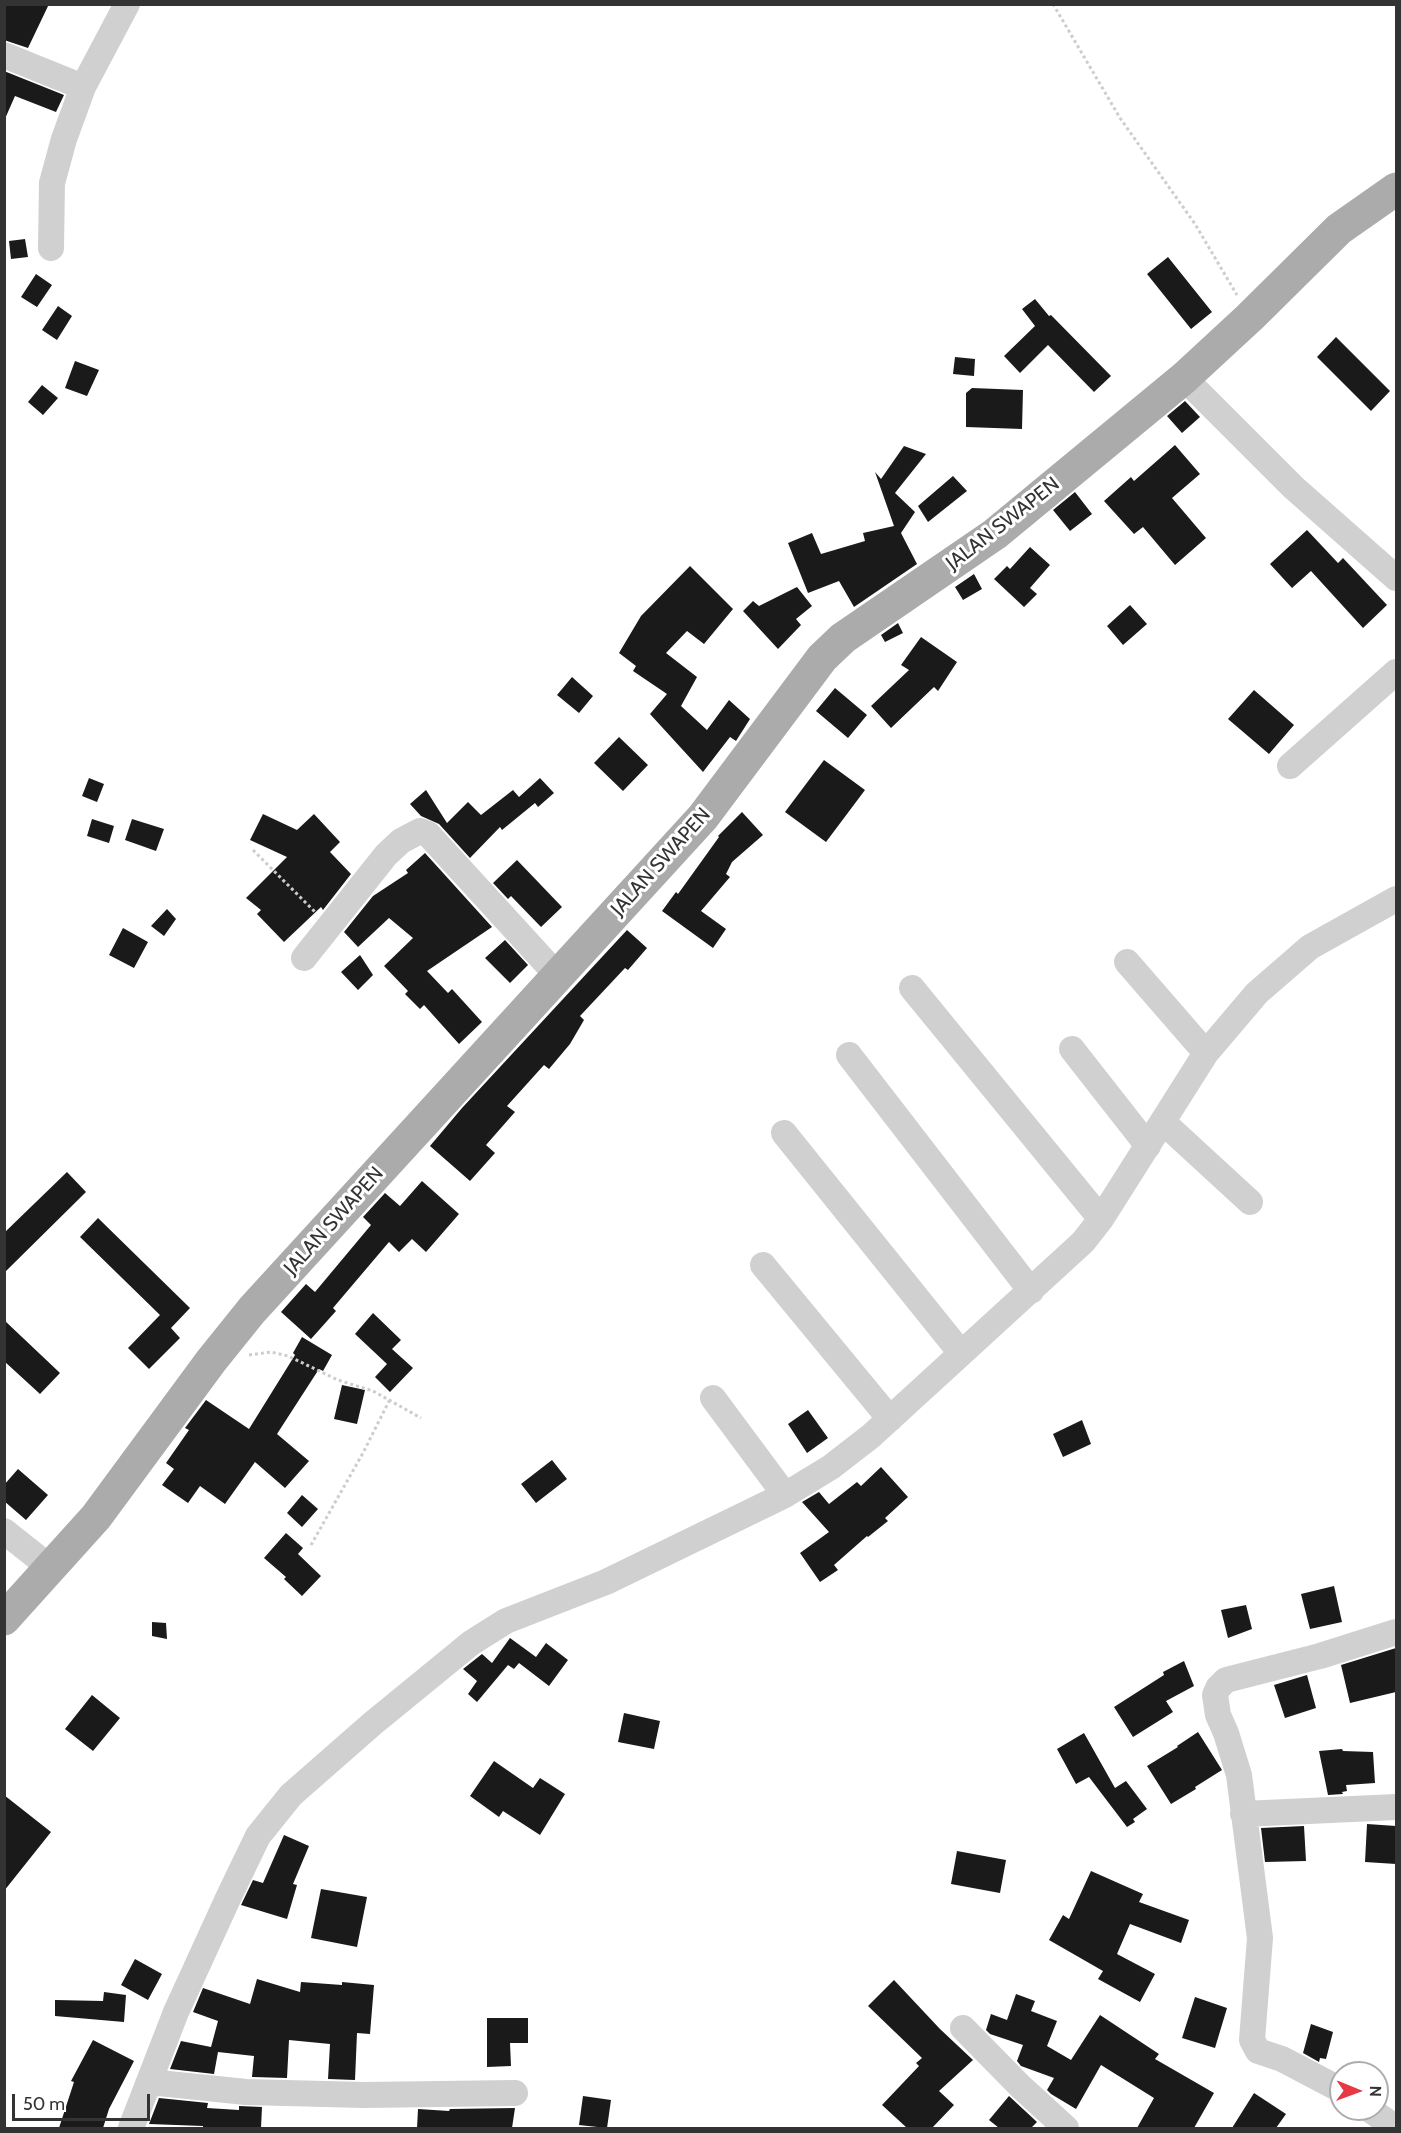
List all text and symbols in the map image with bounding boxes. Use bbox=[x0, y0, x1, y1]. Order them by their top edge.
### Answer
street label: JALAN SWAPEN bbox=[942, 472, 1064, 576]
street label: JALAN SWAPEN bbox=[606, 803, 716, 921]
street label: JALAN SWAPEN bbox=[279, 1162, 389, 1280]
north arrow bbox=[1329, 2061, 1389, 2121]
scale bar bbox=[15, 2082, 153, 2120]
text: N bbox=[1366, 2085, 1385, 2097]
text: 50 m bbox=[23, 2093, 65, 2115]

